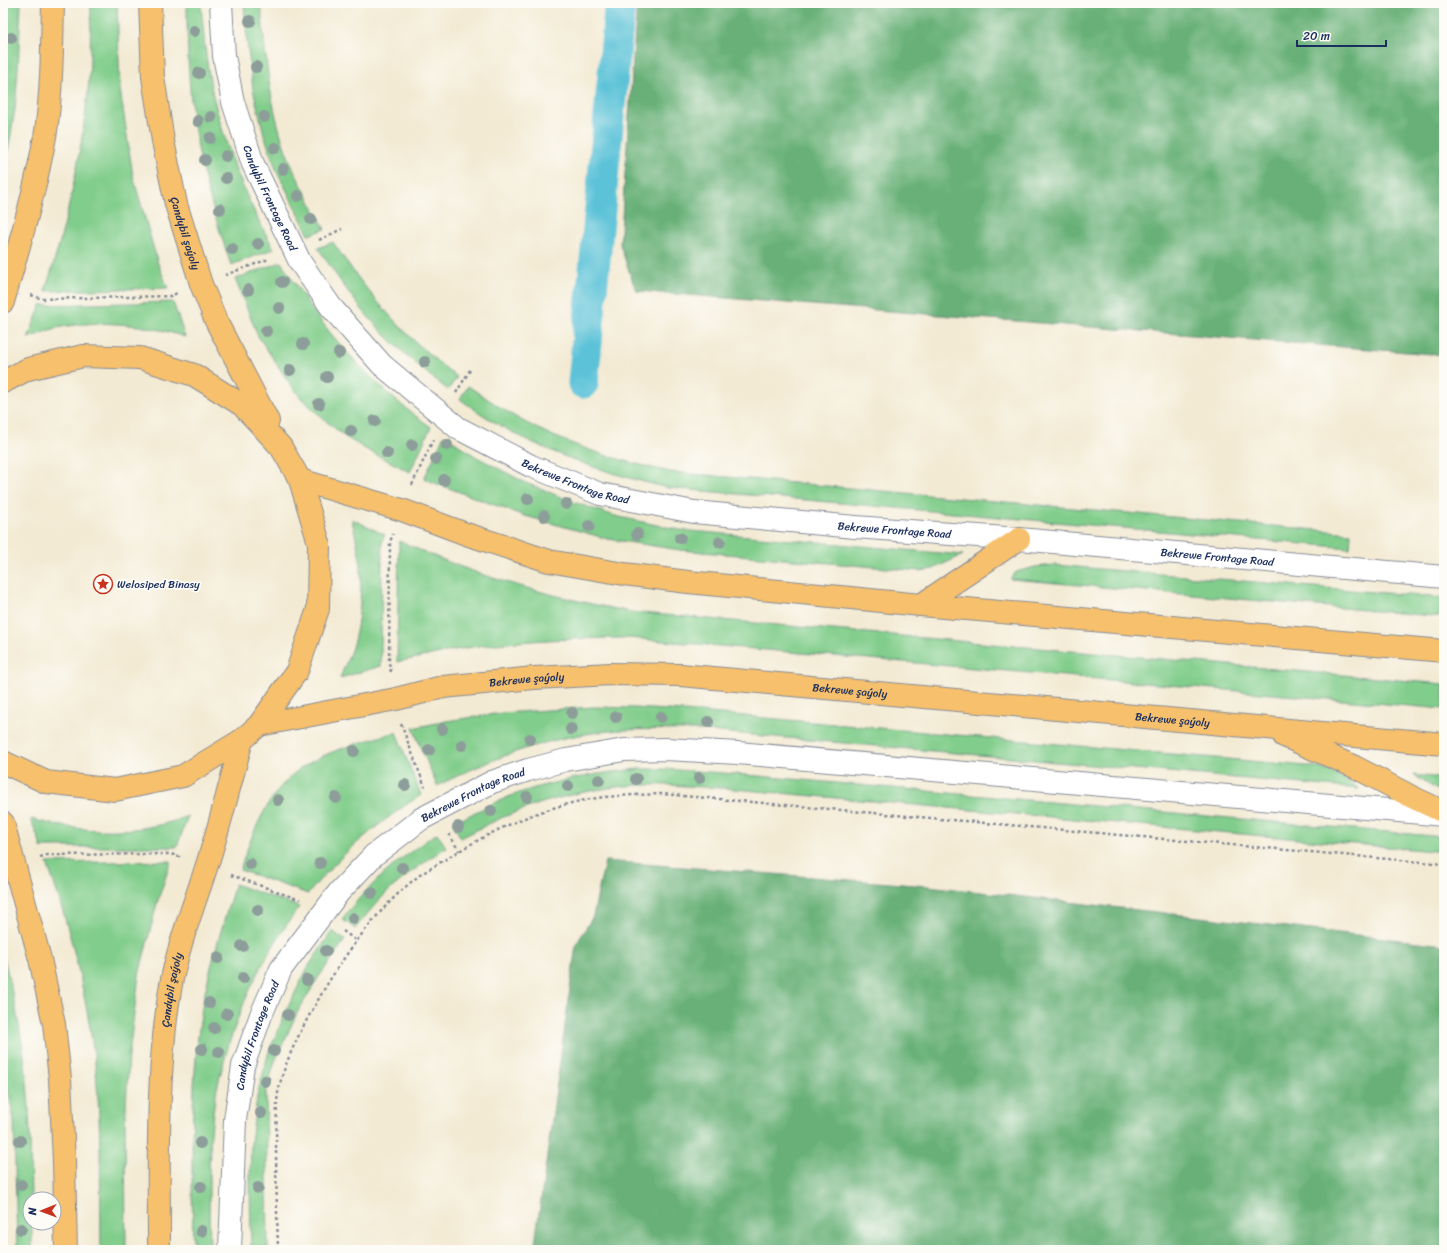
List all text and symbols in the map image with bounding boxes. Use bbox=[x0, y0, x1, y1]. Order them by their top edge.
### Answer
scale bar bbox=[1297, 22, 1386, 48]
text: 20 m bbox=[1303, 25, 1330, 47]
street label: Candybil Frontage Road bbox=[238, 143, 303, 255]
street label: Çandybil şaýoly bbox=[165, 195, 206, 273]
street label: Bekrewe Frontage Road bbox=[518, 453, 632, 509]
street label: Bekrewe Frontage Road bbox=[837, 516, 953, 544]
street label: Bekrewe Frontage Road bbox=[1160, 542, 1276, 571]
place icon: Welosiped Binasy bbox=[92, 573, 114, 595]
place label: Welosiped Binasy bbox=[117, 575, 200, 594]
street label: Bekrewe şaýoly bbox=[488, 667, 565, 692]
street label: Bekrewe şaýoly bbox=[812, 677, 888, 703]
street label: Bekrewe şaýoly bbox=[1134, 707, 1211, 732]
street label: Bekrewe Frontage Road bbox=[417, 762, 529, 827]
street label: Çandybil şaýoly bbox=[156, 950, 188, 1028]
street label: Candybil Frontage Road bbox=[230, 977, 285, 1091]
north arrow bbox=[22, 1191, 62, 1231]
text: N bbox=[23, 1207, 42, 1216]

